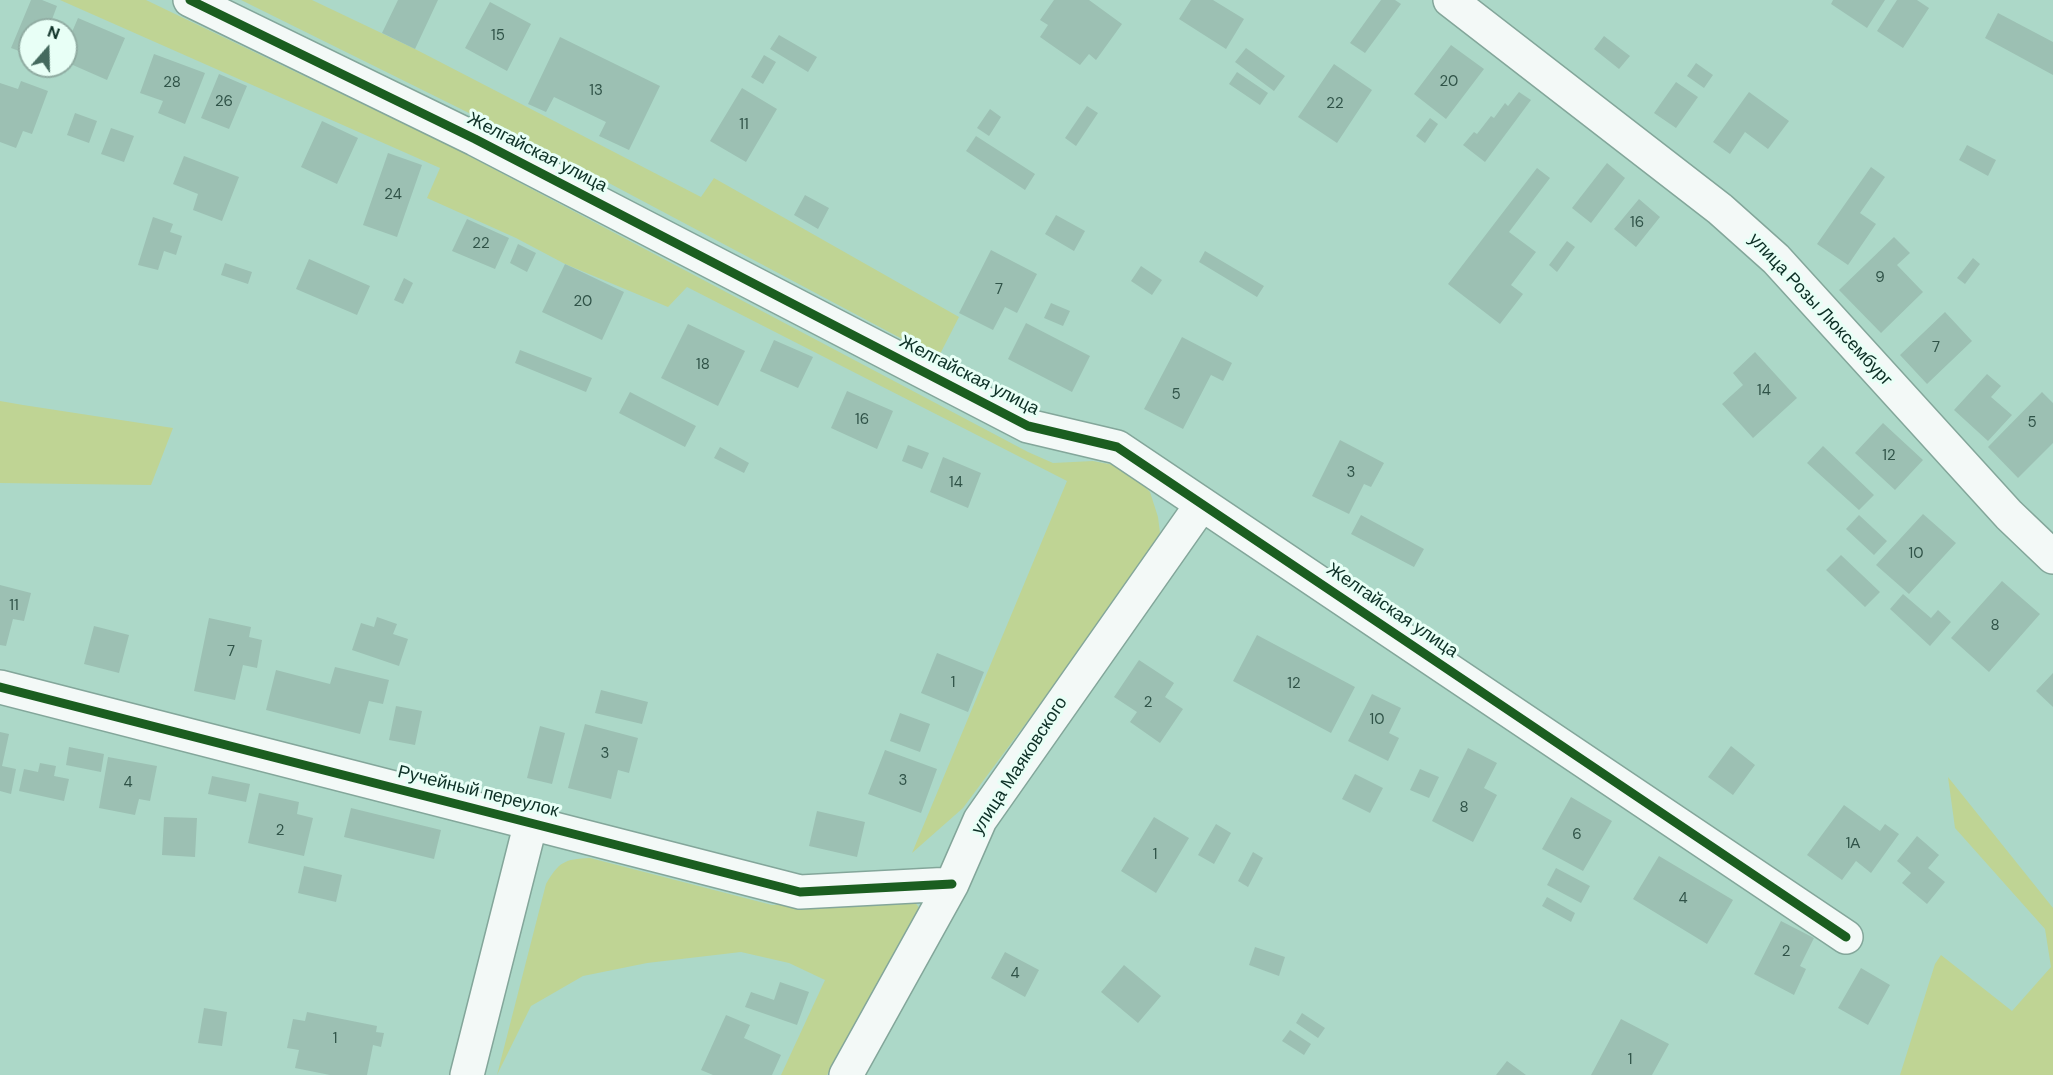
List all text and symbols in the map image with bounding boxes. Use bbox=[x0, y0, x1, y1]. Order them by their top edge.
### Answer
north arrow bbox=[18, 18, 78, 78]
text: N bbox=[45, 21, 63, 44]
house number: 15 bbox=[491, 27, 505, 45]
house number: 20 bbox=[1440, 73, 1458, 91]
house number: 28 bbox=[163, 74, 181, 92]
house number: 13 bbox=[589, 82, 603, 100]
house number: 26 bbox=[215, 93, 233, 111]
house number: 22 bbox=[1326, 95, 1344, 113]
street label: Желгайская улица bbox=[464, 108, 610, 198]
house number: 11 bbox=[739, 116, 749, 134]
house number: 24 bbox=[384, 186, 402, 204]
house number: 16 bbox=[1630, 214, 1644, 232]
street label: улица Розы Люксембург bbox=[1744, 229, 1896, 391]
house number: 22 bbox=[472, 235, 490, 253]
house number: 9 bbox=[1875, 269, 1885, 287]
house number: 7 bbox=[995, 281, 1003, 299]
house number: 20 bbox=[574, 293, 592, 311]
street label: Желгайская улица bbox=[896, 331, 1042, 421]
house number: 7 bbox=[1932, 339, 1940, 357]
house number: 18 bbox=[696, 356, 710, 374]
house number: 14 bbox=[1757, 382, 1771, 400]
house number: 5 bbox=[1171, 386, 1181, 404]
house number: 16 bbox=[855, 411, 869, 429]
house number: 5 bbox=[2027, 414, 2037, 432]
house number: 12 bbox=[1882, 447, 1896, 465]
house number: 3 bbox=[1347, 464, 1355, 482]
house number: 14 bbox=[949, 474, 963, 492]
house number: 10 bbox=[1909, 545, 1923, 563]
street label: Желгайская улица bbox=[1322, 559, 1462, 663]
house number: 11 bbox=[9, 597, 19, 615]
house number: 8 bbox=[1990, 617, 2000, 635]
house number: 7 bbox=[227, 643, 235, 661]
house number: 1 bbox=[951, 674, 955, 692]
house number: 12 bbox=[1287, 675, 1301, 693]
street label: улица Маяковского bbox=[967, 693, 1073, 839]
house number: 2 bbox=[1144, 694, 1152, 712]
house number: 10 bbox=[1370, 711, 1384, 729]
house number: 3 bbox=[601, 745, 609, 763]
street label: Ручейный переулок bbox=[395, 762, 561, 822]
house number: 3 bbox=[899, 772, 907, 790]
house number: 4 bbox=[123, 774, 133, 792]
house number: 8 bbox=[1459, 799, 1469, 817]
house number: 2 bbox=[276, 822, 284, 840]
house number: 6 bbox=[1572, 826, 1582, 844]
house number: 1А bbox=[1846, 835, 1860, 853]
house number: 1 bbox=[1153, 846, 1157, 864]
house number: 4 bbox=[1678, 890, 1688, 908]
house number: 2 bbox=[1782, 943, 1790, 961]
house number: 4 bbox=[1010, 965, 1020, 983]
house number: 1 bbox=[333, 1030, 337, 1048]
house number: 1 bbox=[1628, 1051, 1632, 1069]

